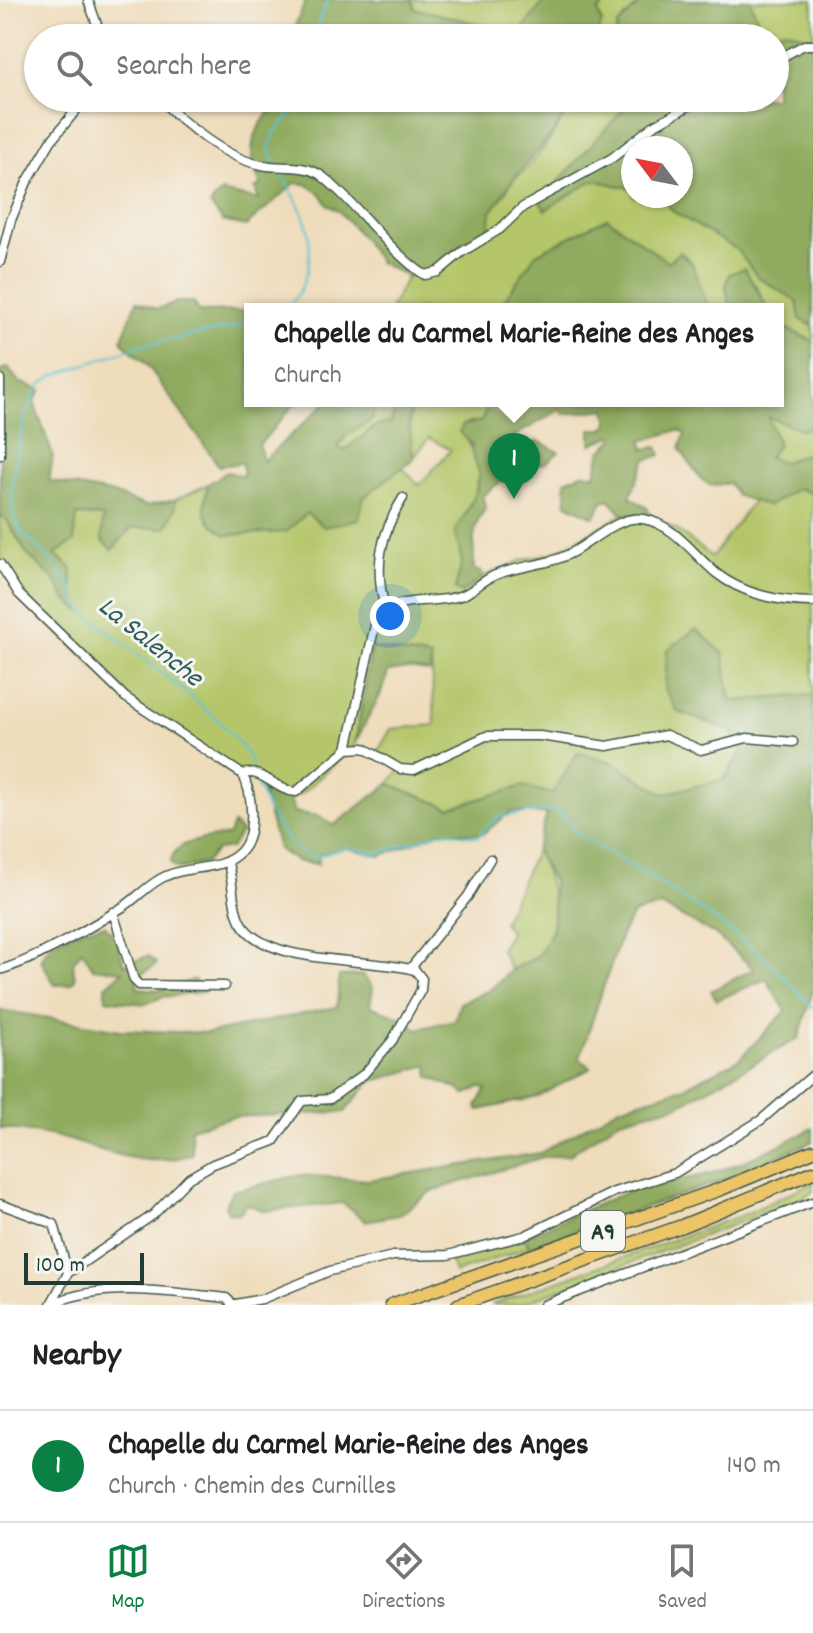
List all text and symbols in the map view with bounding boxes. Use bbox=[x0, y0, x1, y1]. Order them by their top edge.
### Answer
search box bbox=[24, 24, 789, 112]
icon: search bbox=[52, 46, 96, 90]
text: Search here bbox=[116, 47, 252, 90]
north arrow bbox=[621, 136, 693, 208]
popup bbox=[244, 303, 784, 407]
text: Chapelle du Carmel Marie-Reine des Anges bbox=[274, 315, 754, 358]
text: Church bbox=[274, 358, 342, 395]
pin: 1 bbox=[488, 433, 540, 499]
water label: La Salenche bbox=[88, 589, 211, 700]
your location bbox=[370, 596, 410, 636]
road number: A9 bbox=[581, 1211, 625, 1251]
scale bar bbox=[24, 1249, 144, 1285]
text: 100 m bbox=[36, 1251, 85, 1282]
text: Nearby bbox=[32, 1333, 121, 1382]
text: Chapelle du Carmel Marie-Reine des Anges bbox=[108, 1426, 589, 1469]
text: 1 bbox=[55, 1448, 61, 1485]
text: 140 m bbox=[727, 1448, 781, 1485]
text: Church · Chemin des Curnilles bbox=[108, 1469, 396, 1506]
tab: Map bbox=[106, 1539, 150, 1618]
tab: Directions bbox=[362, 1539, 446, 1618]
tab: Saved bbox=[658, 1539, 707, 1618]

